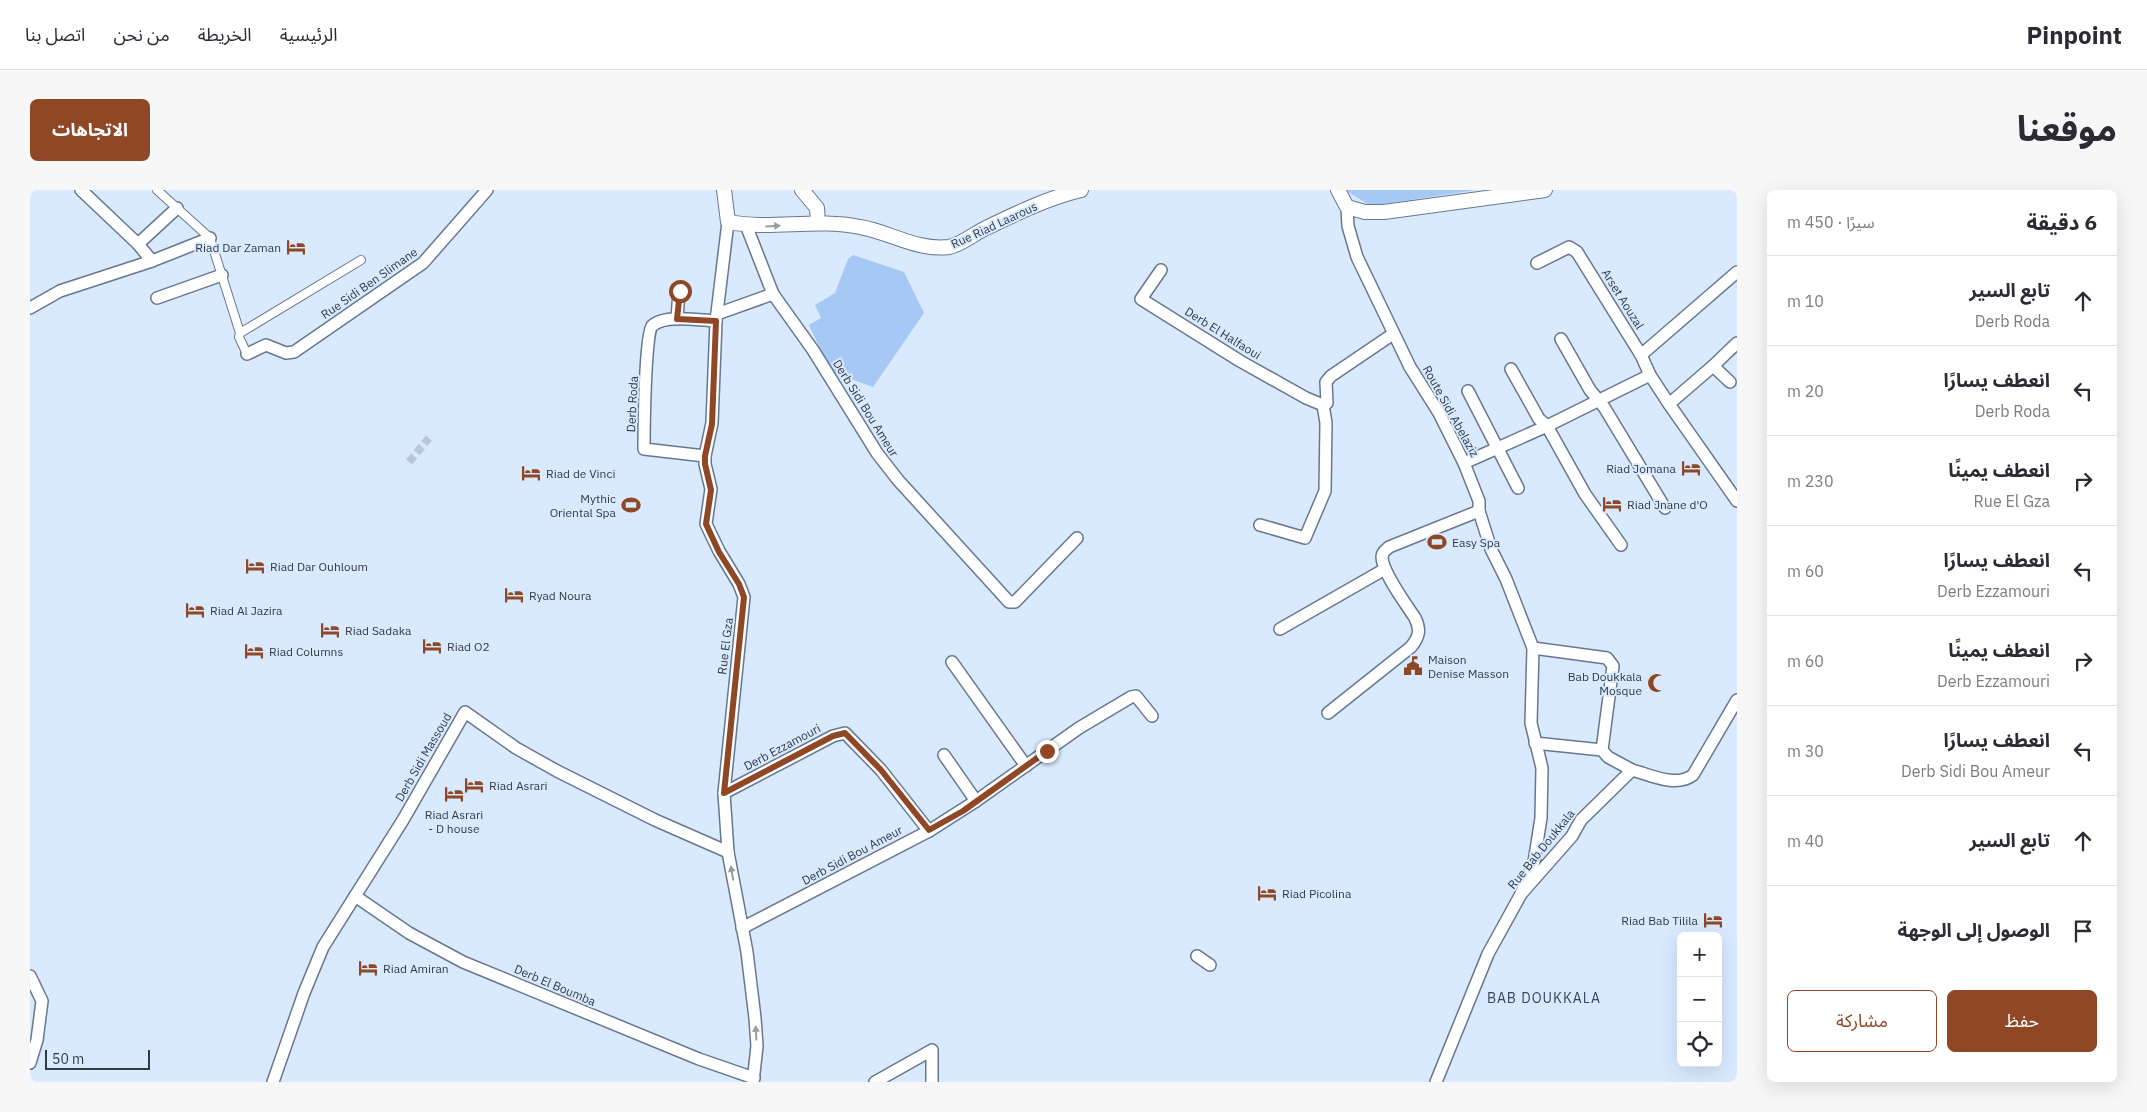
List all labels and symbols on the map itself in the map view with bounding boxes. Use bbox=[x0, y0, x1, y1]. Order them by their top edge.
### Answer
street label: Rue Riad Laarous bbox=[949, 198, 1040, 252]
one-way arrow bbox=[765, 221, 781, 229]
hotel icon: Riad Dar Zaman bbox=[285, 236, 307, 258]
place label: Riad Dar Zaman bbox=[195, 240, 281, 255]
street label: Rue Sidi Ben Slimane bbox=[318, 244, 420, 322]
street label: Arset Aouzal bbox=[1599, 266, 1647, 332]
route start bbox=[669, 280, 692, 303]
street label: Derb El Halfaoui bbox=[1182, 304, 1264, 362]
street label: Derb Sidi Bou Ameur bbox=[830, 357, 902, 460]
street label: Route Sidi Abelaziz bbox=[1420, 363, 1483, 460]
street label: Derb Roda bbox=[623, 375, 641, 433]
hotel icon: Riad Jomana bbox=[1680, 457, 1702, 479]
place label: Riad Jomana bbox=[1606, 461, 1677, 476]
hotel icon: Riad de Vinci bbox=[520, 462, 542, 484]
place label: Riad de Vinci bbox=[546, 466, 615, 481]
place label: Mythic Oriental Spa bbox=[550, 491, 617, 520]
hotel icon: Riad Jnane d'O bbox=[1601, 493, 1623, 515]
sports icon: Mythic Oriental Spa bbox=[620, 494, 642, 516]
place label: Riad Jnane d'O bbox=[1627, 497, 1708, 512]
sports icon: Easy Spa bbox=[1426, 531, 1448, 553]
place label: Easy Spa bbox=[1452, 535, 1501, 550]
hotel icon: Riad Dar Ouhloum bbox=[244, 555, 266, 577]
place label: Riad Dar Ouhloum bbox=[270, 559, 368, 574]
hotel icon: Ryad Noura bbox=[503, 584, 525, 606]
place label: Ryad Noura bbox=[529, 588, 592, 603]
hotel icon: Riad Al Jazira bbox=[184, 599, 206, 621]
place label: Riad Al Jazira bbox=[210, 603, 283, 618]
street label: Rue El Gza bbox=[714, 616, 736, 675]
hotel icon: Riad Sadaka bbox=[319, 619, 341, 641]
place label: Riad Sadaka bbox=[345, 623, 412, 638]
hotel icon: Riad O2 bbox=[421, 635, 443, 657]
place label: Riad O2 bbox=[447, 639, 490, 654]
hotel icon: Riad Columns bbox=[243, 640, 265, 662]
place label: Riad Columns bbox=[269, 644, 343, 659]
place label: Maison Denise Masson bbox=[1428, 652, 1509, 681]
public building icon: Maison Denise Masson bbox=[1402, 655, 1424, 677]
place label: Bab Doukkala Mosque bbox=[1568, 669, 1643, 698]
mosque icon: Bab Doukkala Mosque bbox=[1646, 672, 1668, 694]
street label: Derb Sidi Massoud bbox=[392, 710, 454, 804]
street label: Derb Ezzamouri bbox=[741, 720, 823, 774]
route end bbox=[1036, 740, 1059, 763]
hotel icon: Riad Asrari bbox=[463, 774, 485, 796]
place label: Riad Asrari bbox=[489, 778, 548, 793]
hotel icon: Riad Asrari - D house bbox=[443, 783, 465, 805]
street label: Rue Bab Doukkala bbox=[1504, 806, 1578, 892]
place label: Riad Asrari - D house bbox=[425, 807, 483, 836]
street label: Derb Sidi Bou Ameur bbox=[799, 822, 905, 888]
one-way arrow bbox=[727, 865, 735, 881]
hotel icon: Riad Picolina bbox=[1256, 882, 1278, 904]
place label: Riad Picolina bbox=[1282, 886, 1352, 901]
hotel icon: Riad Bab Tilila bbox=[1702, 909, 1724, 931]
place label: Riad Bab Tilila bbox=[1621, 913, 1699, 928]
hotel icon: Riad Amiran bbox=[357, 957, 379, 979]
place label: Riad Amiran bbox=[383, 961, 449, 976]
street label: Derb El Boumba bbox=[512, 961, 599, 1009]
district label: BAB DOUKKALA bbox=[1487, 989, 1601, 1007]
one-way arrow bbox=[752, 1025, 760, 1041]
scale bar bbox=[45, 1047, 150, 1070]

